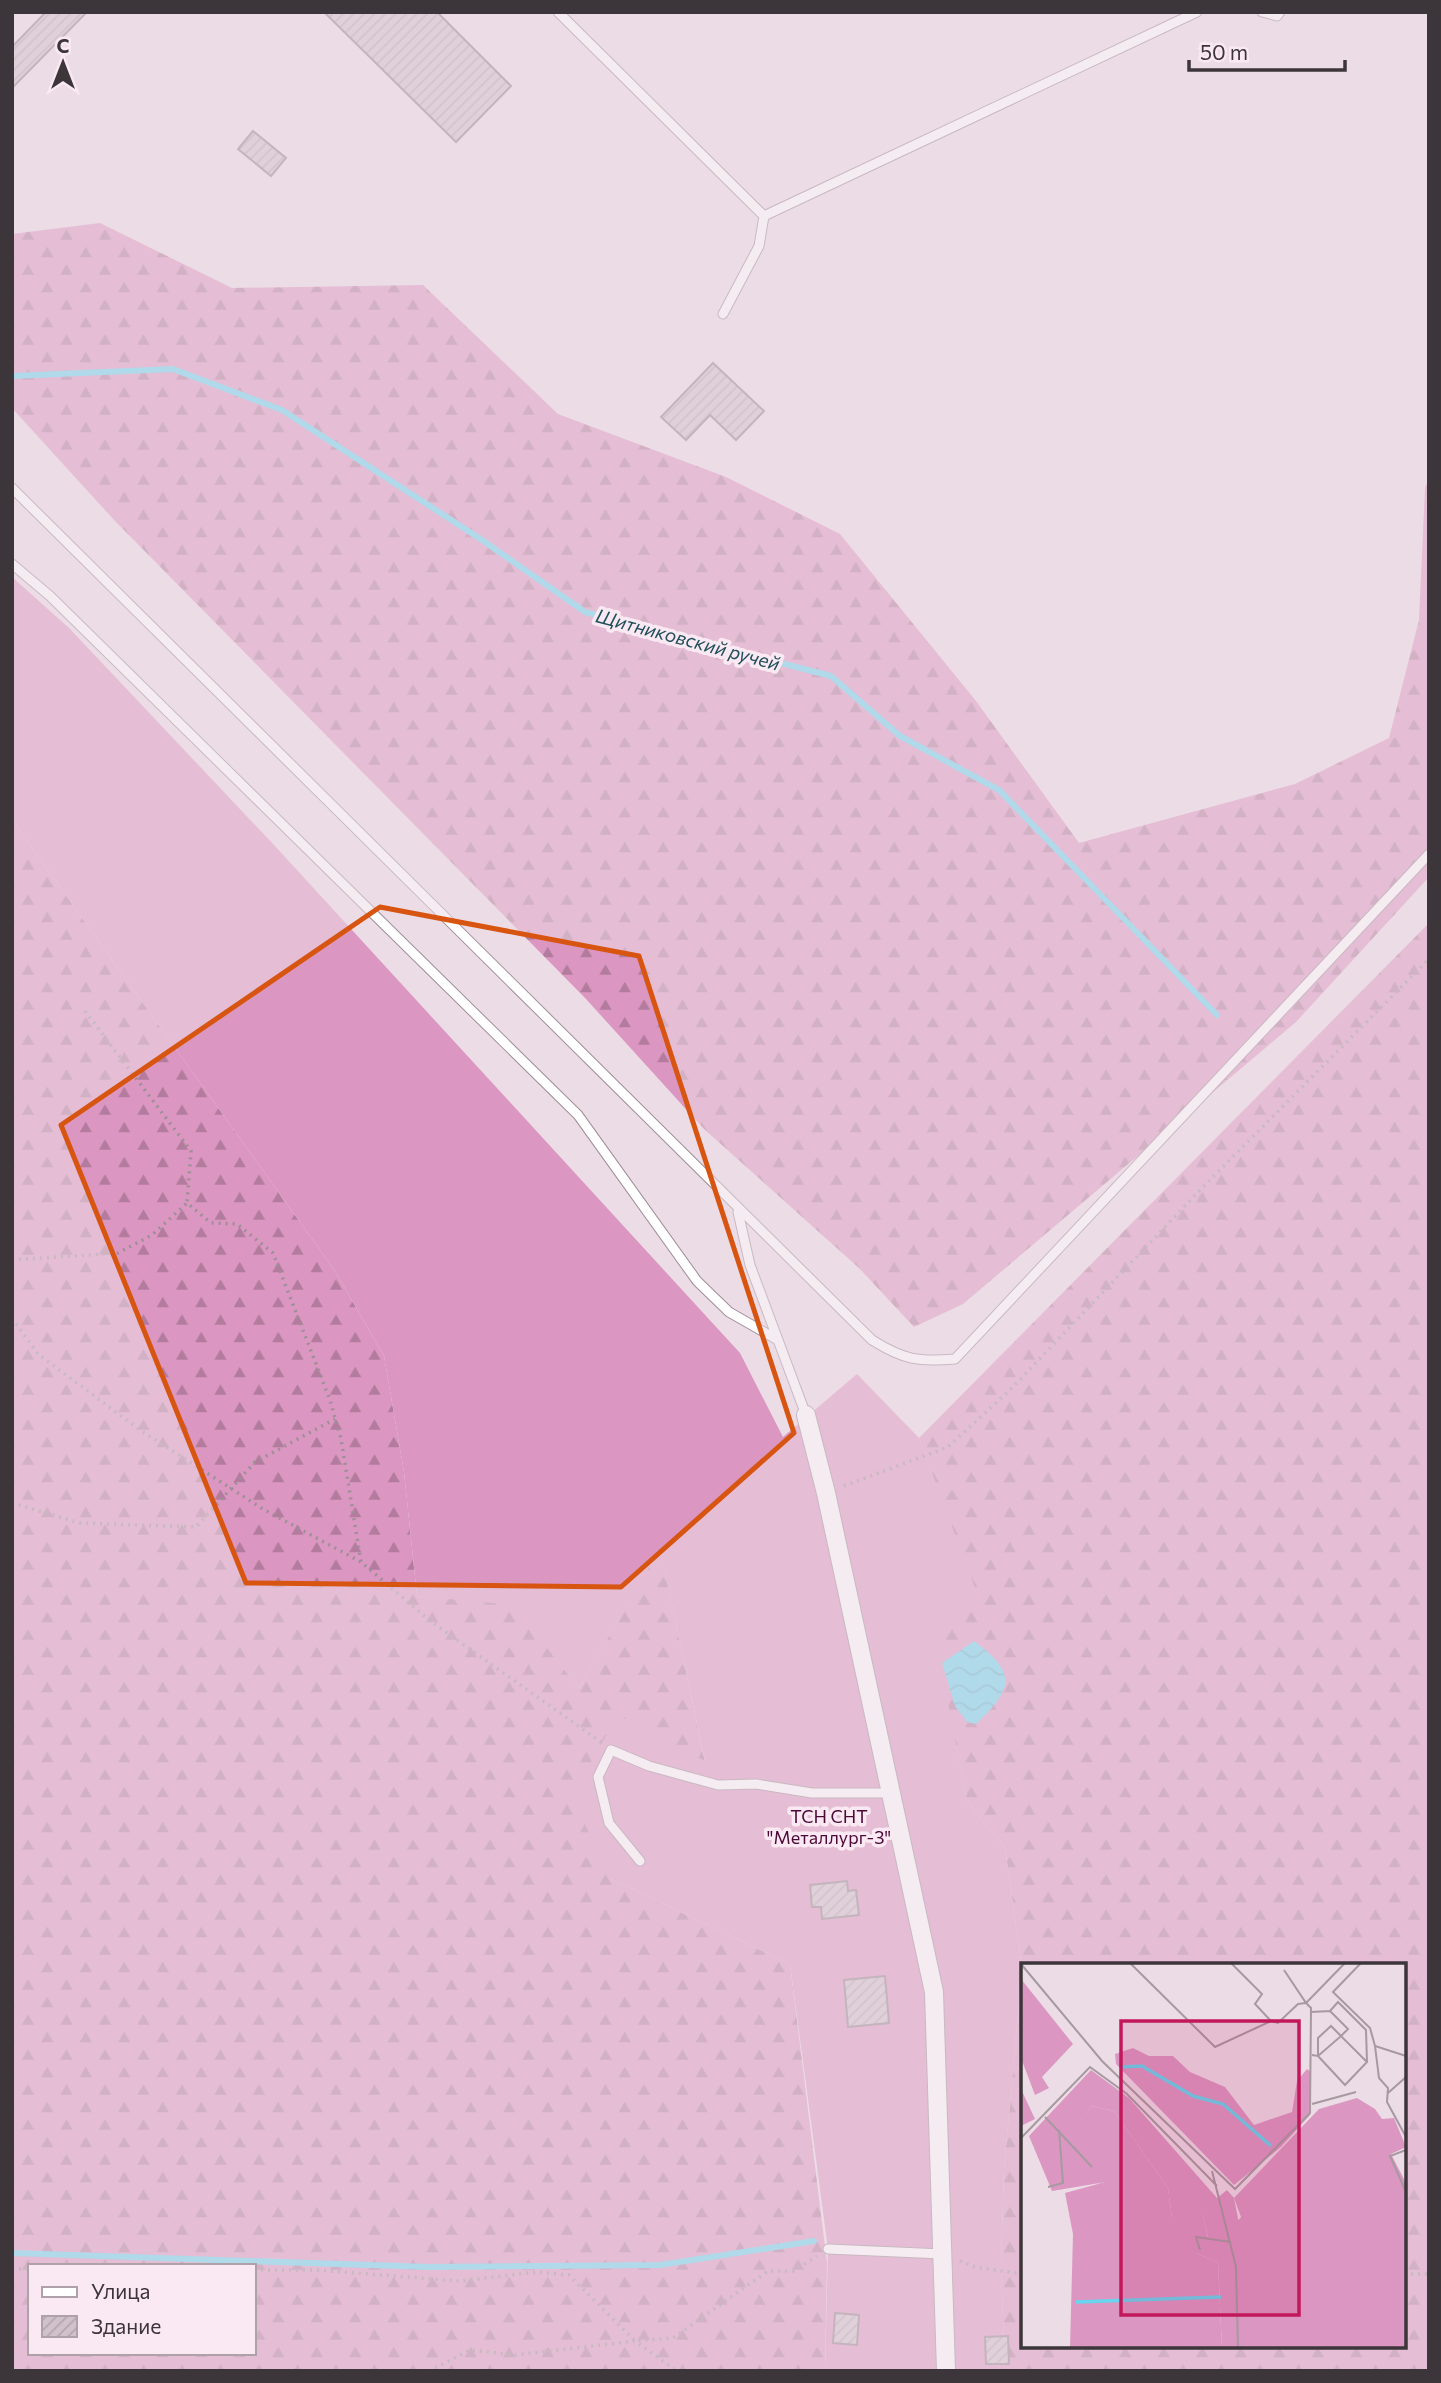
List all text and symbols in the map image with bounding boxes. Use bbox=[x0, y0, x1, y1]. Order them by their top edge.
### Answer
north arrow bbox=[28, 28, 98, 98]
scale bar bbox=[1189, 28, 1345, 72]
text: С bbox=[57, 34, 70, 57]
text: 50 m bbox=[1200, 39, 1248, 64]
water label: Щитниковский ручей bbox=[594, 603, 783, 675]
park label: ТСН СНТ "Металлург-3" bbox=[767, 1805, 891, 1848]
inset map bbox=[1021, 1963, 1406, 2348]
legend bbox=[28, 2264, 256, 2355]
text: Улица bbox=[91, 2278, 150, 2303]
text: Здание bbox=[91, 2313, 161, 2338]

